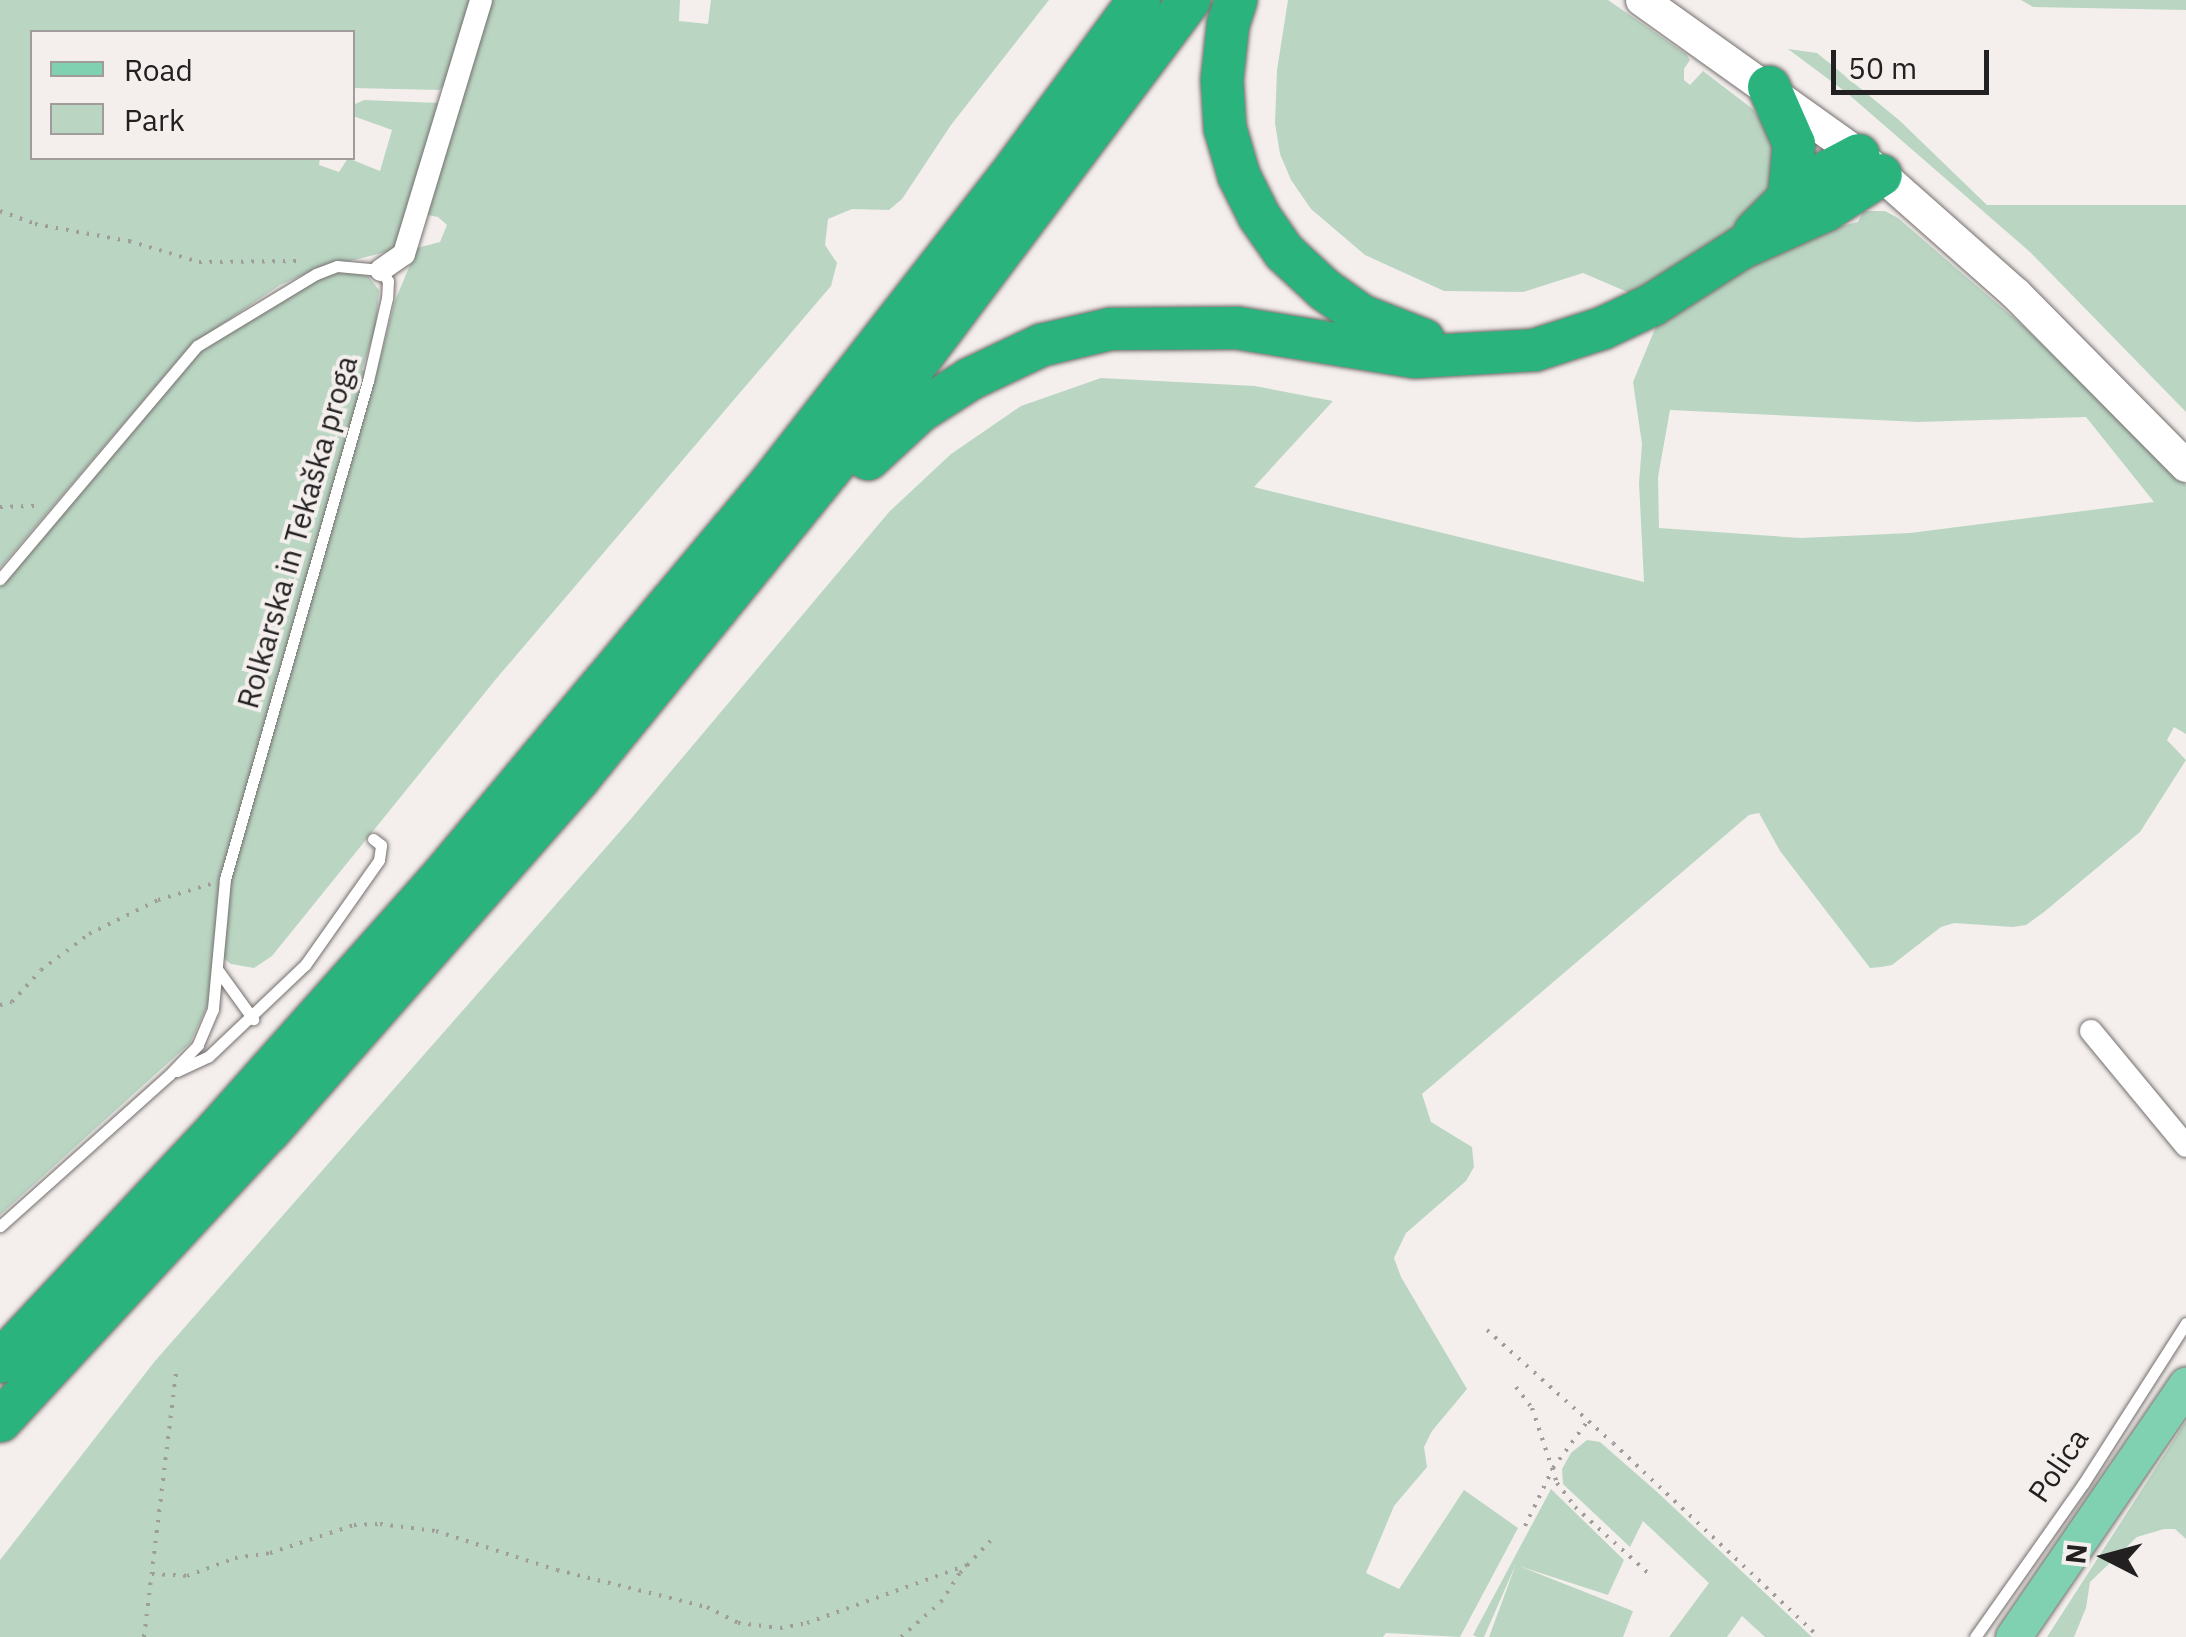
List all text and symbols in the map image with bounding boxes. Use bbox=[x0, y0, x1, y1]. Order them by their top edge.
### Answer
legend bbox=[30, 30, 355, 160]
scale bar bbox=[1836, 30, 1994, 92]
text: 50 m bbox=[1848, 48, 1917, 87]
text: Road bbox=[124, 50, 193, 89]
text: Park bbox=[124, 100, 185, 139]
street label: Rolkarska in Tekaška proga bbox=[229, 352, 365, 712]
street label: Polica bbox=[2020, 1421, 2096, 1509]
north arrow bbox=[2056, 1507, 2156, 1607]
text: N bbox=[2056, 1542, 2095, 1566]

